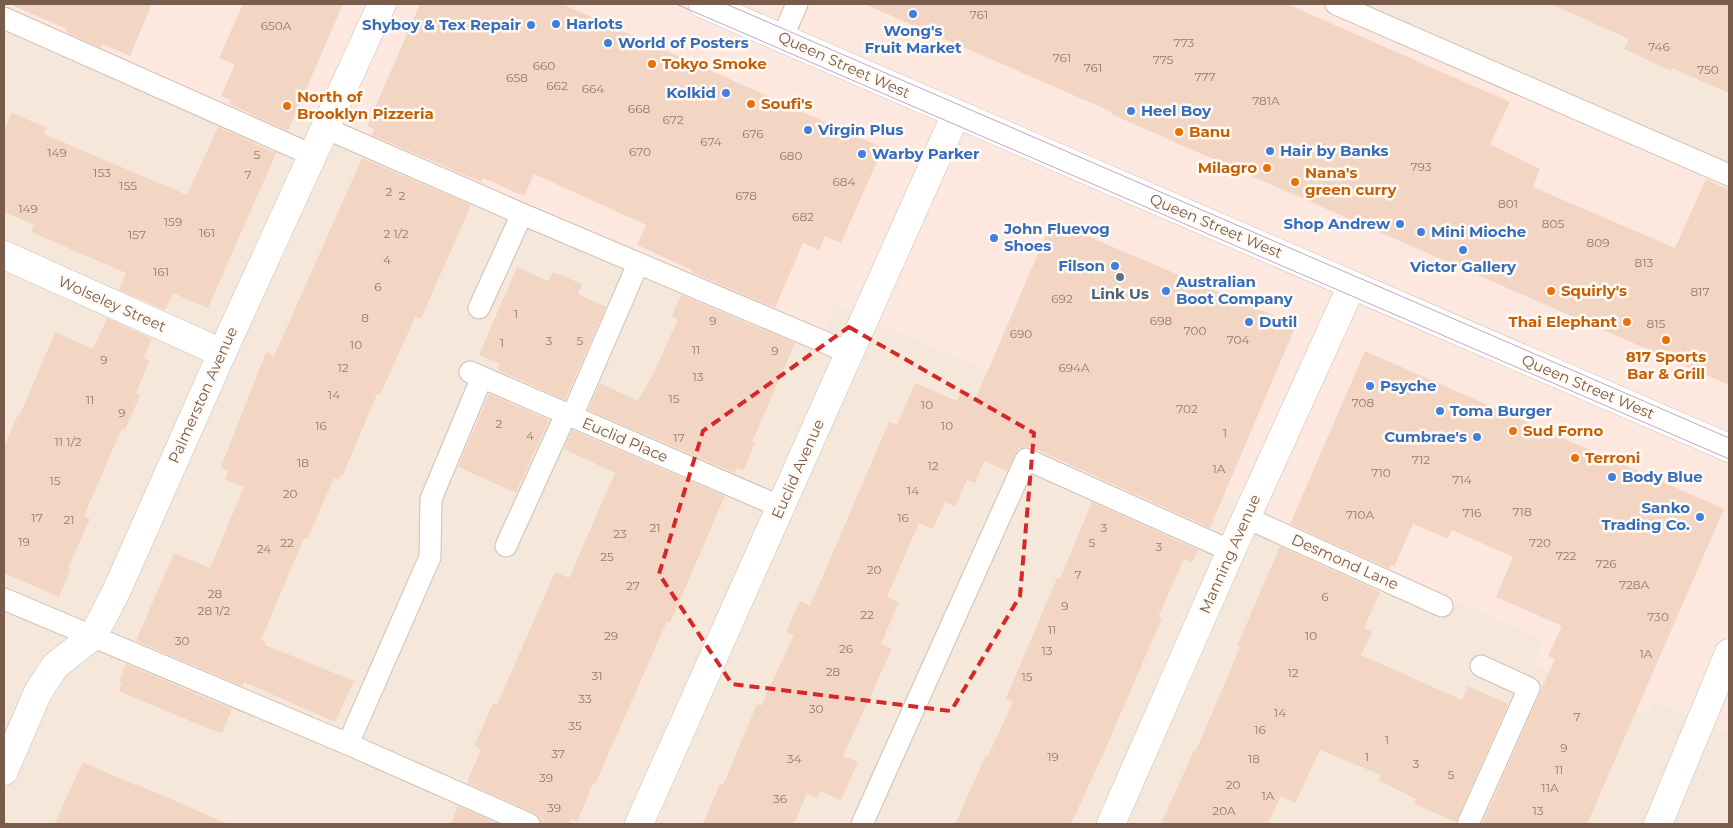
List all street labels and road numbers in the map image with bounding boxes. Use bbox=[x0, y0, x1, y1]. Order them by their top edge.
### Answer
street label: Queen Street West bbox=[775, 27, 913, 102]
street label: Queen Street West bbox=[1147, 189, 1285, 262]
street label: Wolseley Street bbox=[55, 271, 169, 336]
street label: Palmerston Avenue bbox=[164, 324, 241, 466]
street label: Queen Street West bbox=[1519, 350, 1657, 423]
street label: Euclid Place bbox=[579, 413, 671, 466]
street label: Euclid Avenue bbox=[767, 416, 828, 522]
street label: Manning Avenue bbox=[1195, 491, 1264, 616]
street label: Desmond Lane bbox=[1289, 529, 1402, 594]

